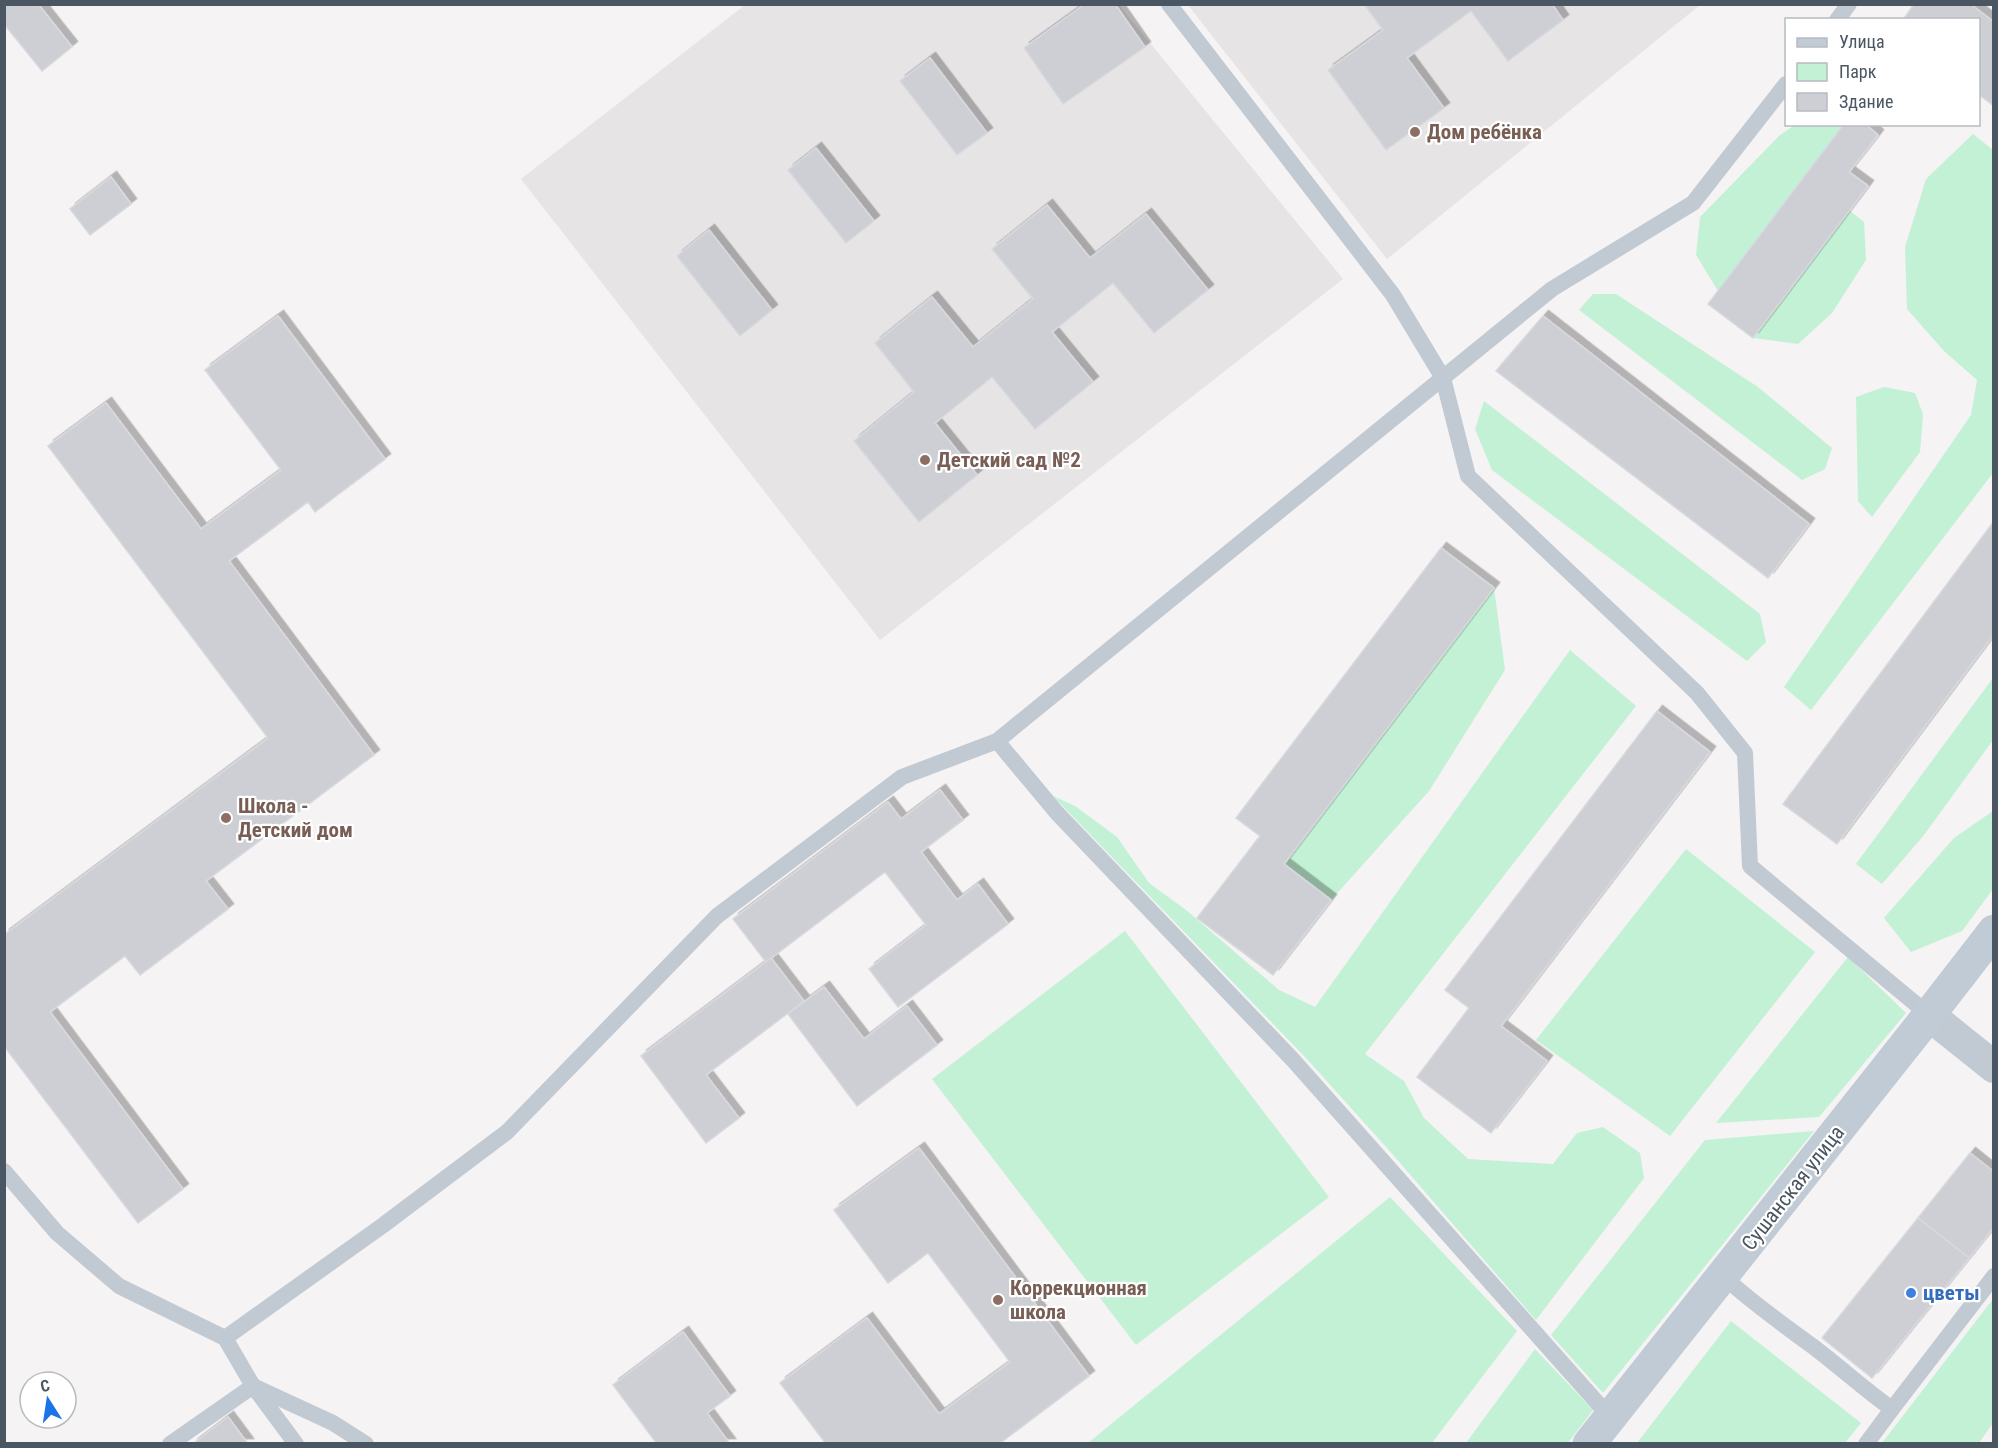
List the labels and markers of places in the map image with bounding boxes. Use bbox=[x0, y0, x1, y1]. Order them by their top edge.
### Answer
place label: Дом ребёнка bbox=[1427, 120, 1542, 144]
marker: Дом ребёнка bbox=[1408, 125, 1422, 139]
place label: Детский сад №2 bbox=[937, 448, 1081, 472]
marker: Детский сад №2 bbox=[918, 453, 932, 467]
place label: Школа - Детский дом bbox=[238, 794, 353, 842]
marker: Школа - Детский дом bbox=[219, 811, 233, 825]
place label: Коррекционная школа bbox=[1010, 1276, 1147, 1324]
place label: цветы bbox=[1923, 1281, 1980, 1305]
marker: цветы bbox=[1904, 1286, 1918, 1300]
marker: Коррекционная школа bbox=[991, 1293, 1005, 1307]

